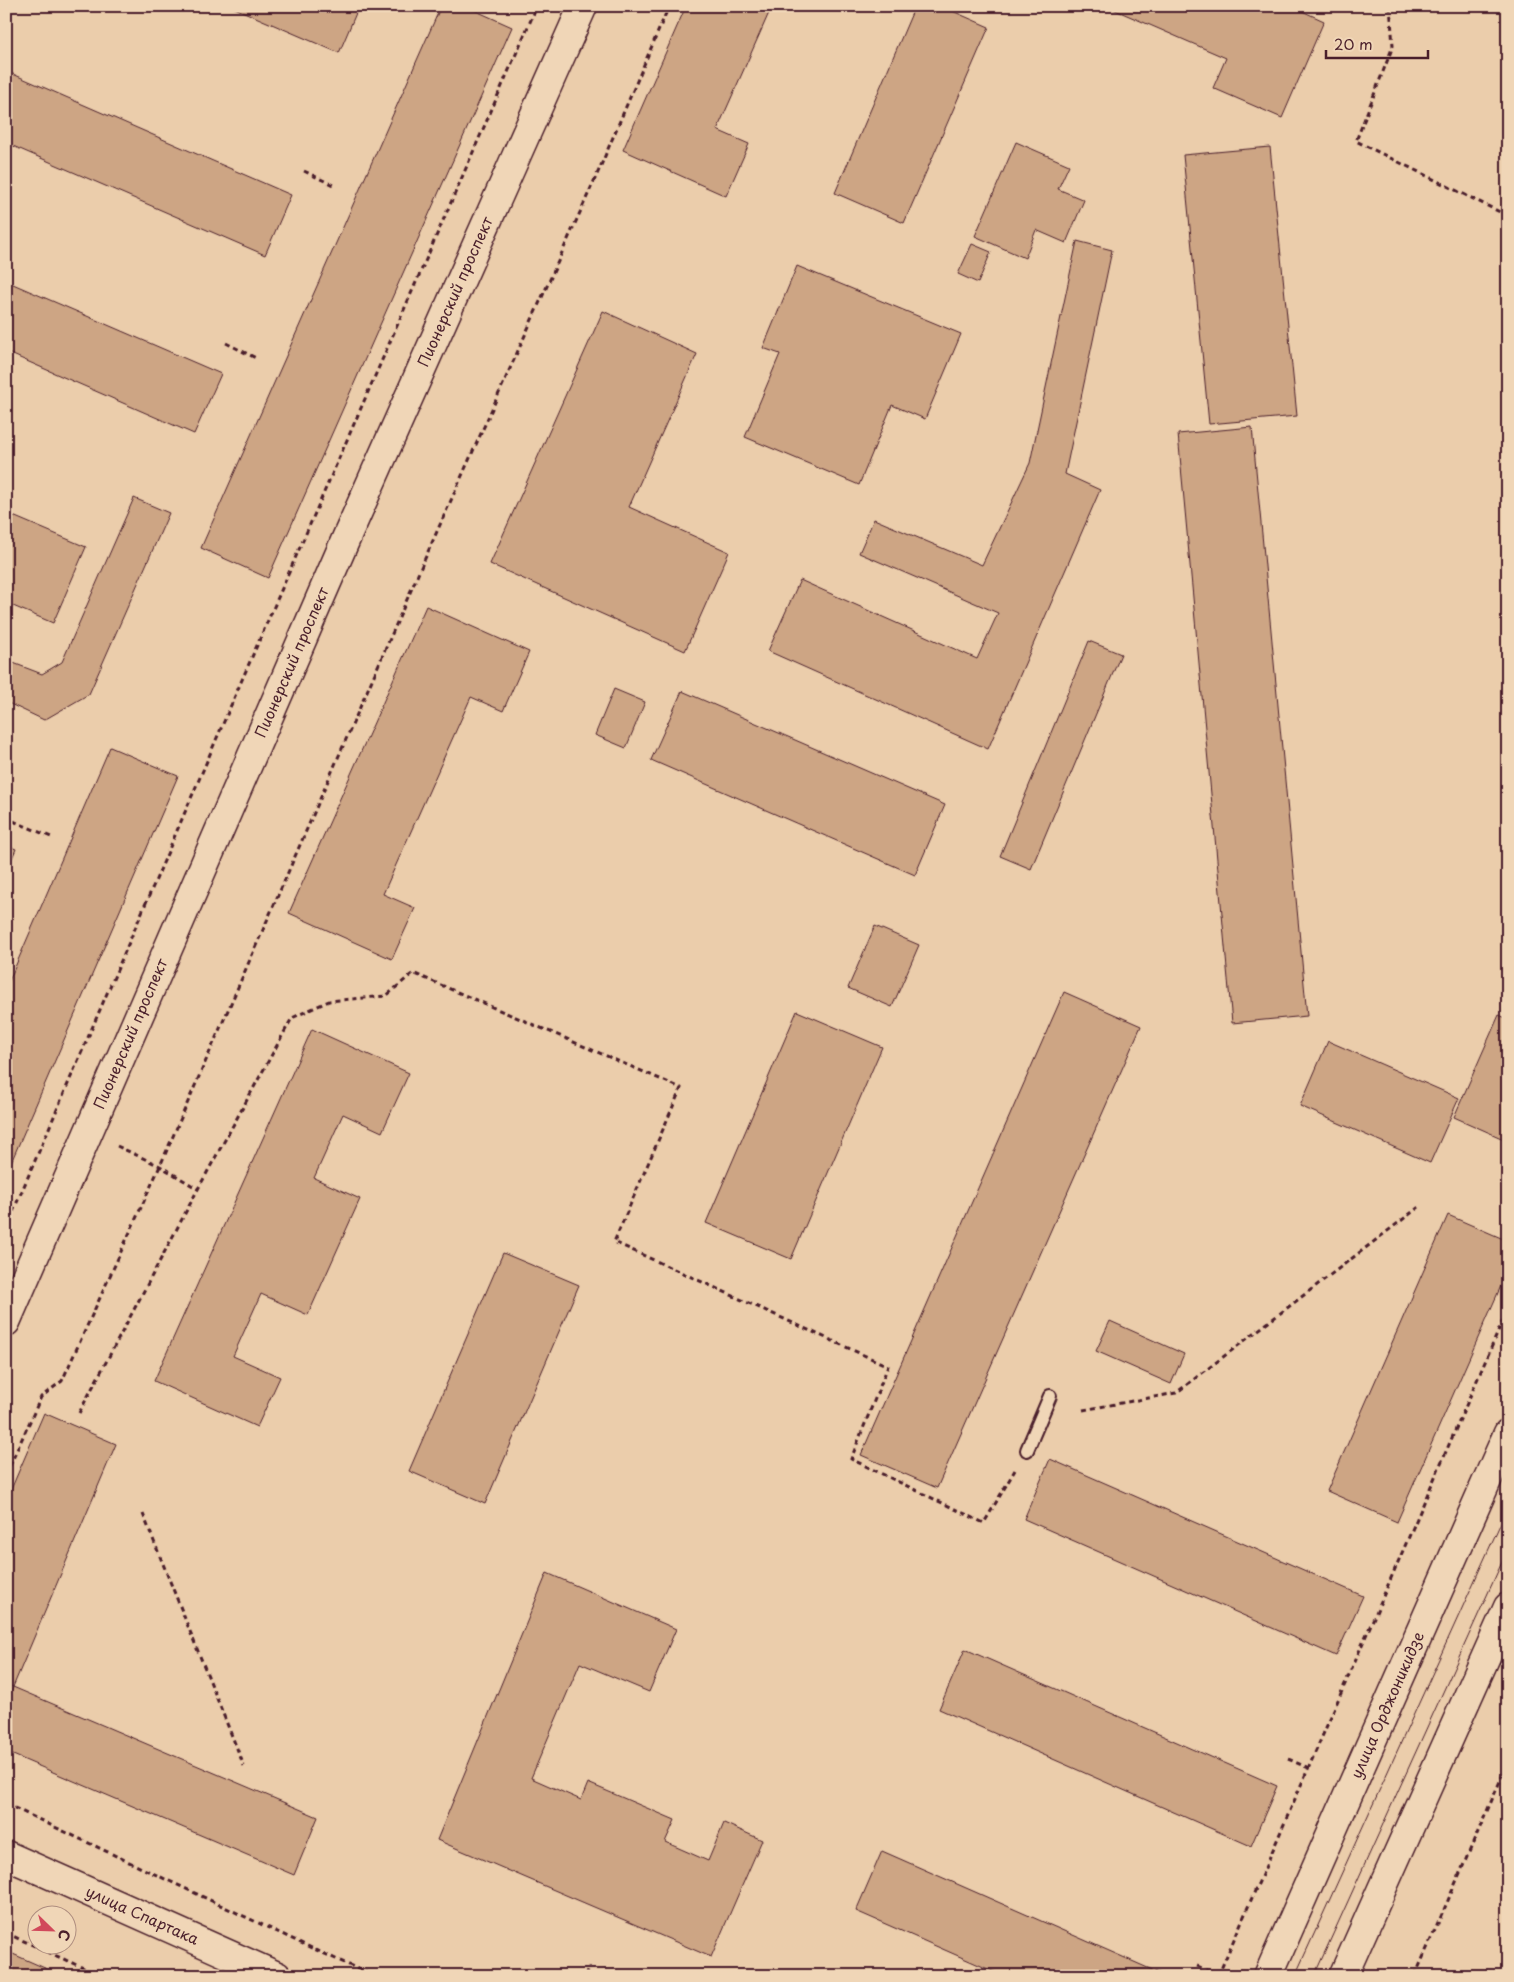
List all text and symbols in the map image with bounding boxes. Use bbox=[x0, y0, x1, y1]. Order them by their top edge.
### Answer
scale bar bbox=[1326, 28, 1429, 60]
text: 20 m bbox=[1334, 32, 1373, 55]
street label: Пионерский проспект bbox=[411, 212, 498, 370]
street label: Пионерский проспект bbox=[248, 582, 334, 741]
street label: Пионерский проспект bbox=[87, 954, 173, 1112]
street label: улица Орджоникидзе bbox=[1344, 1628, 1429, 1782]
street label: улица Спартака bbox=[82, 1879, 203, 1950]
north arrow bbox=[28, 1904, 78, 1954]
text: С bbox=[53, 1926, 76, 1944]

